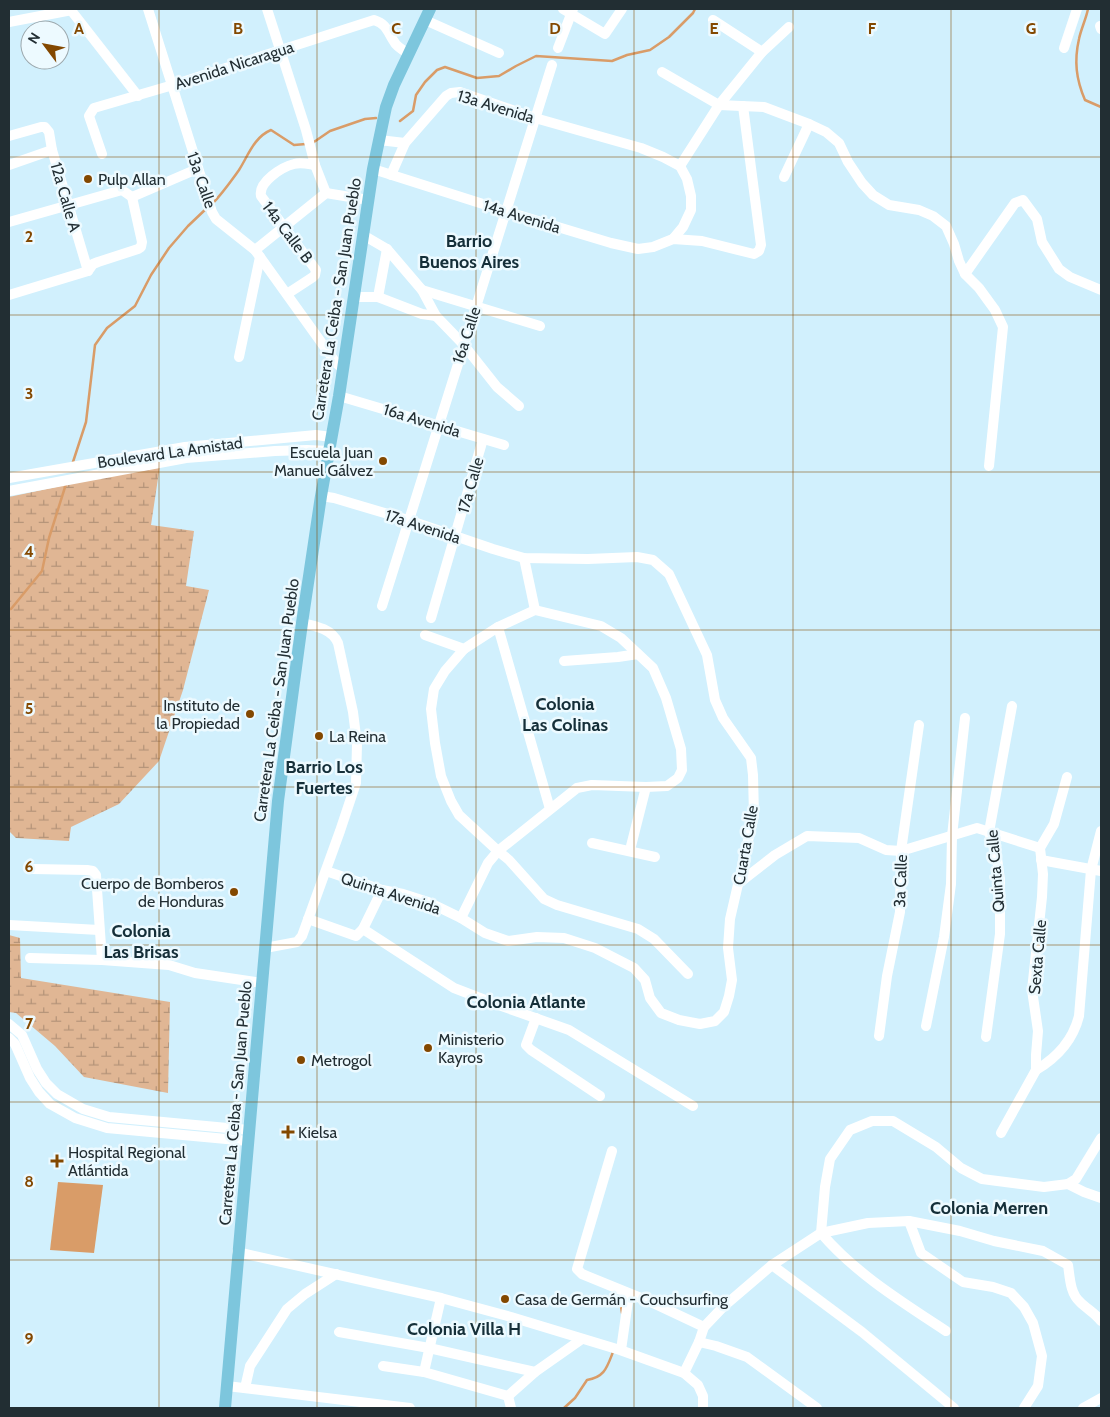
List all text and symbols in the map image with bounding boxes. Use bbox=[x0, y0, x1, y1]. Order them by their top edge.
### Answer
text: A bbox=[74, 19, 84, 38]
text: B bbox=[233, 19, 243, 38]
text: C bbox=[391, 19, 401, 38]
text: D bbox=[549, 19, 561, 38]
text: E bbox=[709, 19, 719, 38]
text: F bbox=[868, 19, 877, 38]
text: G bbox=[1026, 19, 1036, 38]
north arrow bbox=[20, 20, 70, 70]
text: N bbox=[24, 29, 44, 47]
street label: Avenida Nicaragua bbox=[172, 37, 296, 94]
street label: 13a Avenida bbox=[455, 86, 537, 127]
street label: 13a Calle bbox=[183, 149, 220, 211]
street label: 12a Calle A bbox=[47, 160, 85, 234]
place label: Pulp Allan bbox=[98, 170, 166, 189]
marker: Pulp Allan bbox=[82, 173, 94, 185]
street label: Carretera La Ceiba - San Juan Pueblo bbox=[308, 176, 365, 422]
street label: 14a Avenida bbox=[481, 196, 563, 237]
street label: 14a Calle B bbox=[258, 198, 317, 267]
text: 2 bbox=[25, 227, 33, 246]
district label: Barrio Buenos Aires bbox=[419, 230, 520, 273]
street label: 16a Calle bbox=[448, 304, 485, 366]
text: 3 bbox=[25, 384, 33, 403]
street label: 16a Avenida bbox=[381, 400, 463, 441]
street label: Boulevard La Amistad bbox=[96, 433, 244, 472]
place label: Escuela Juan Manuel Gálvez bbox=[274, 443, 373, 480]
marker: Escuela Juan Manuel Gálvez bbox=[377, 455, 389, 467]
street label: 17a Calle bbox=[453, 455, 487, 515]
street label: 17a Avenida bbox=[383, 505, 463, 548]
text: 4 bbox=[24, 542, 34, 561]
street label: Carretera La Ceiba - San Juan Pueblo bbox=[250, 577, 303, 823]
district label: Colonia Las Colinas bbox=[522, 693, 608, 736]
place label: Instituto de la Propiedad bbox=[156, 696, 240, 733]
text: 5 bbox=[25, 699, 33, 718]
marker: Instituto de la Propiedad bbox=[244, 708, 256, 720]
place label: La Reina bbox=[329, 727, 386, 746]
marker: La Reina bbox=[313, 730, 325, 742]
district label: Barrio Los Fuertes bbox=[285, 756, 363, 799]
street label: Cuarta Calle bbox=[729, 804, 762, 886]
street label: Quinta Calle bbox=[982, 829, 1009, 913]
street label: 3a Calle bbox=[890, 854, 911, 908]
text: 6 bbox=[25, 857, 34, 876]
street label: Quinta Avenida bbox=[339, 868, 443, 919]
place label: Cuerpo de Bomberos de Honduras bbox=[81, 874, 224, 911]
marker: Cuerpo de Bomberos de Honduras bbox=[228, 886, 240, 898]
street label: Sexta Calle bbox=[1025, 919, 1050, 995]
district label: Colonia Las Brisas bbox=[103, 920, 179, 963]
street label: Carretera La Ceiba - San Juan Pueblo bbox=[215, 980, 256, 1226]
district label: Colonia Atlante bbox=[466, 991, 586, 1013]
text: 7 bbox=[25, 1014, 34, 1033]
place label: Ministerio Kayros bbox=[438, 1030, 504, 1067]
marker: Ministerio Kayros bbox=[422, 1042, 434, 1054]
place label: Metrogol bbox=[311, 1051, 372, 1070]
marker: Metrogol bbox=[295, 1054, 307, 1066]
place label: Kielsa bbox=[298, 1123, 337, 1142]
marker: Kielsa bbox=[282, 1126, 294, 1138]
place label: Hospital Regional Atlántida bbox=[68, 1143, 186, 1180]
marker: Hospital Regional Atlántida bbox=[50, 1154, 64, 1168]
text: 8 bbox=[24, 1172, 34, 1191]
district label: Colonia Merren bbox=[930, 1197, 1048, 1219]
place label: Casa de Germán - Couchsurfing bbox=[515, 1290, 729, 1309]
marker: Casa de Germán - Couchsurfing bbox=[499, 1293, 511, 1305]
district label: Colonia Villa H bbox=[407, 1318, 521, 1340]
text: 9 bbox=[25, 1329, 34, 1348]

